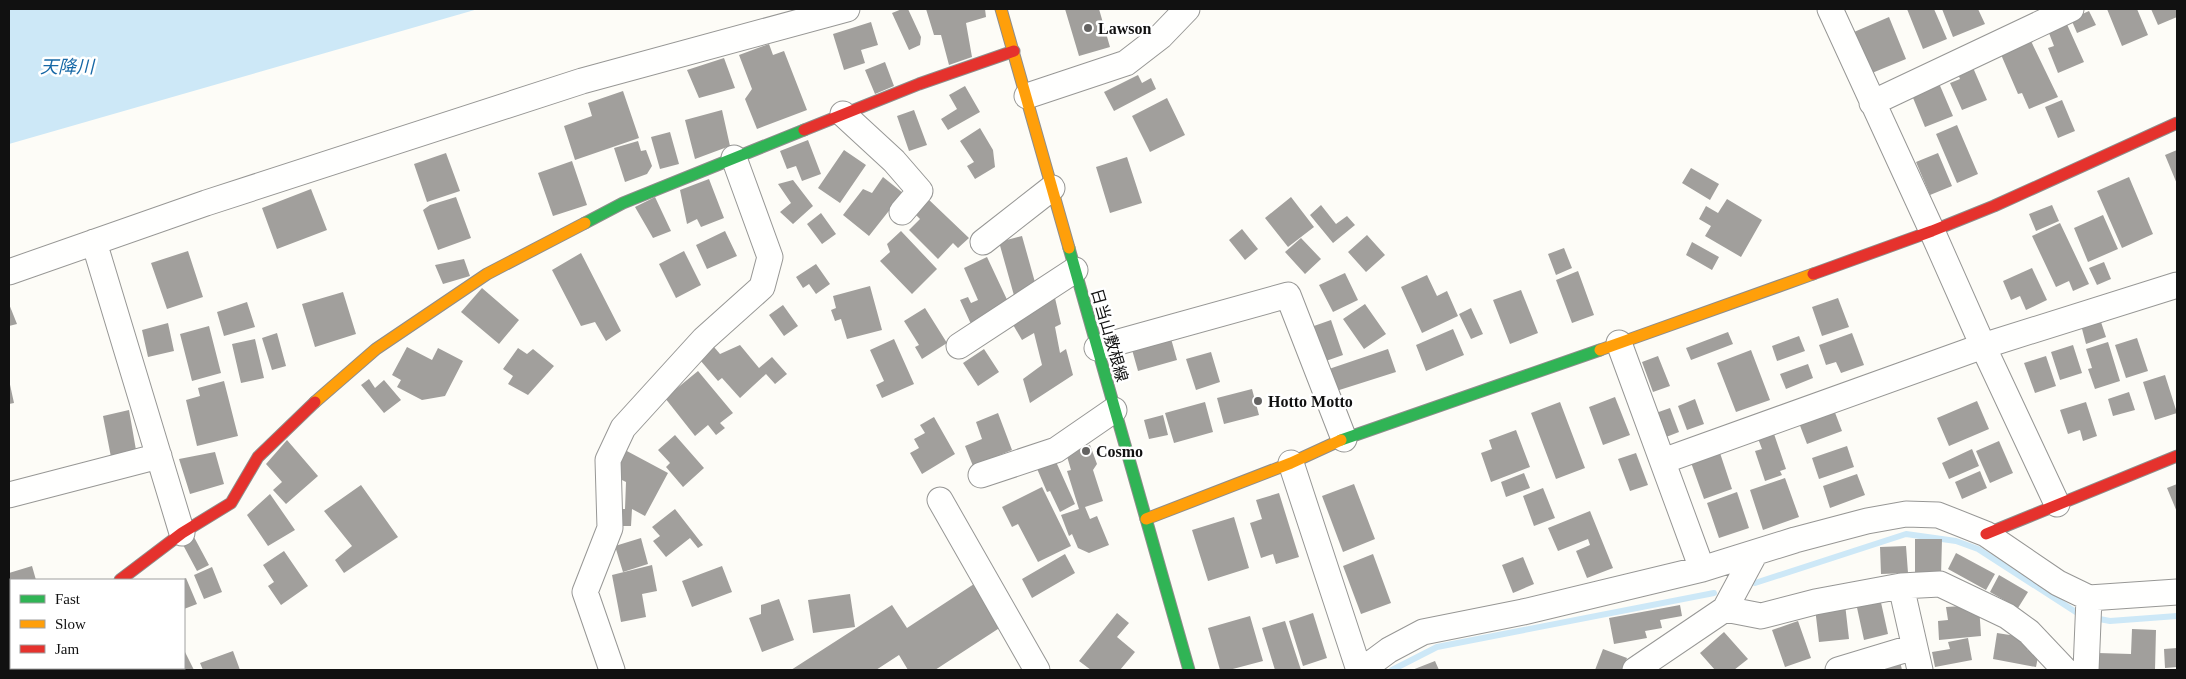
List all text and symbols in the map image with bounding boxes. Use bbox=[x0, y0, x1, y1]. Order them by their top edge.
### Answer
place label: Lawson bbox=[1098, 20, 1151, 37]
marker: Lawson bbox=[1082, 22, 1094, 34]
water label: 天降川 bbox=[40, 57, 96, 77]
street label: 日当山敷根線 bbox=[1088, 287, 1131, 384]
place label: Hotto Motto bbox=[1268, 393, 1353, 410]
marker: Hotto Motto bbox=[1252, 395, 1264, 407]
place label: Cosmo bbox=[1096, 443, 1143, 460]
marker: Cosmo bbox=[1080, 445, 1092, 457]
legend bbox=[10, 579, 185, 669]
text: Fast bbox=[55, 591, 81, 607]
text: Slow bbox=[55, 616, 86, 632]
text: Jam bbox=[55, 641, 79, 657]

